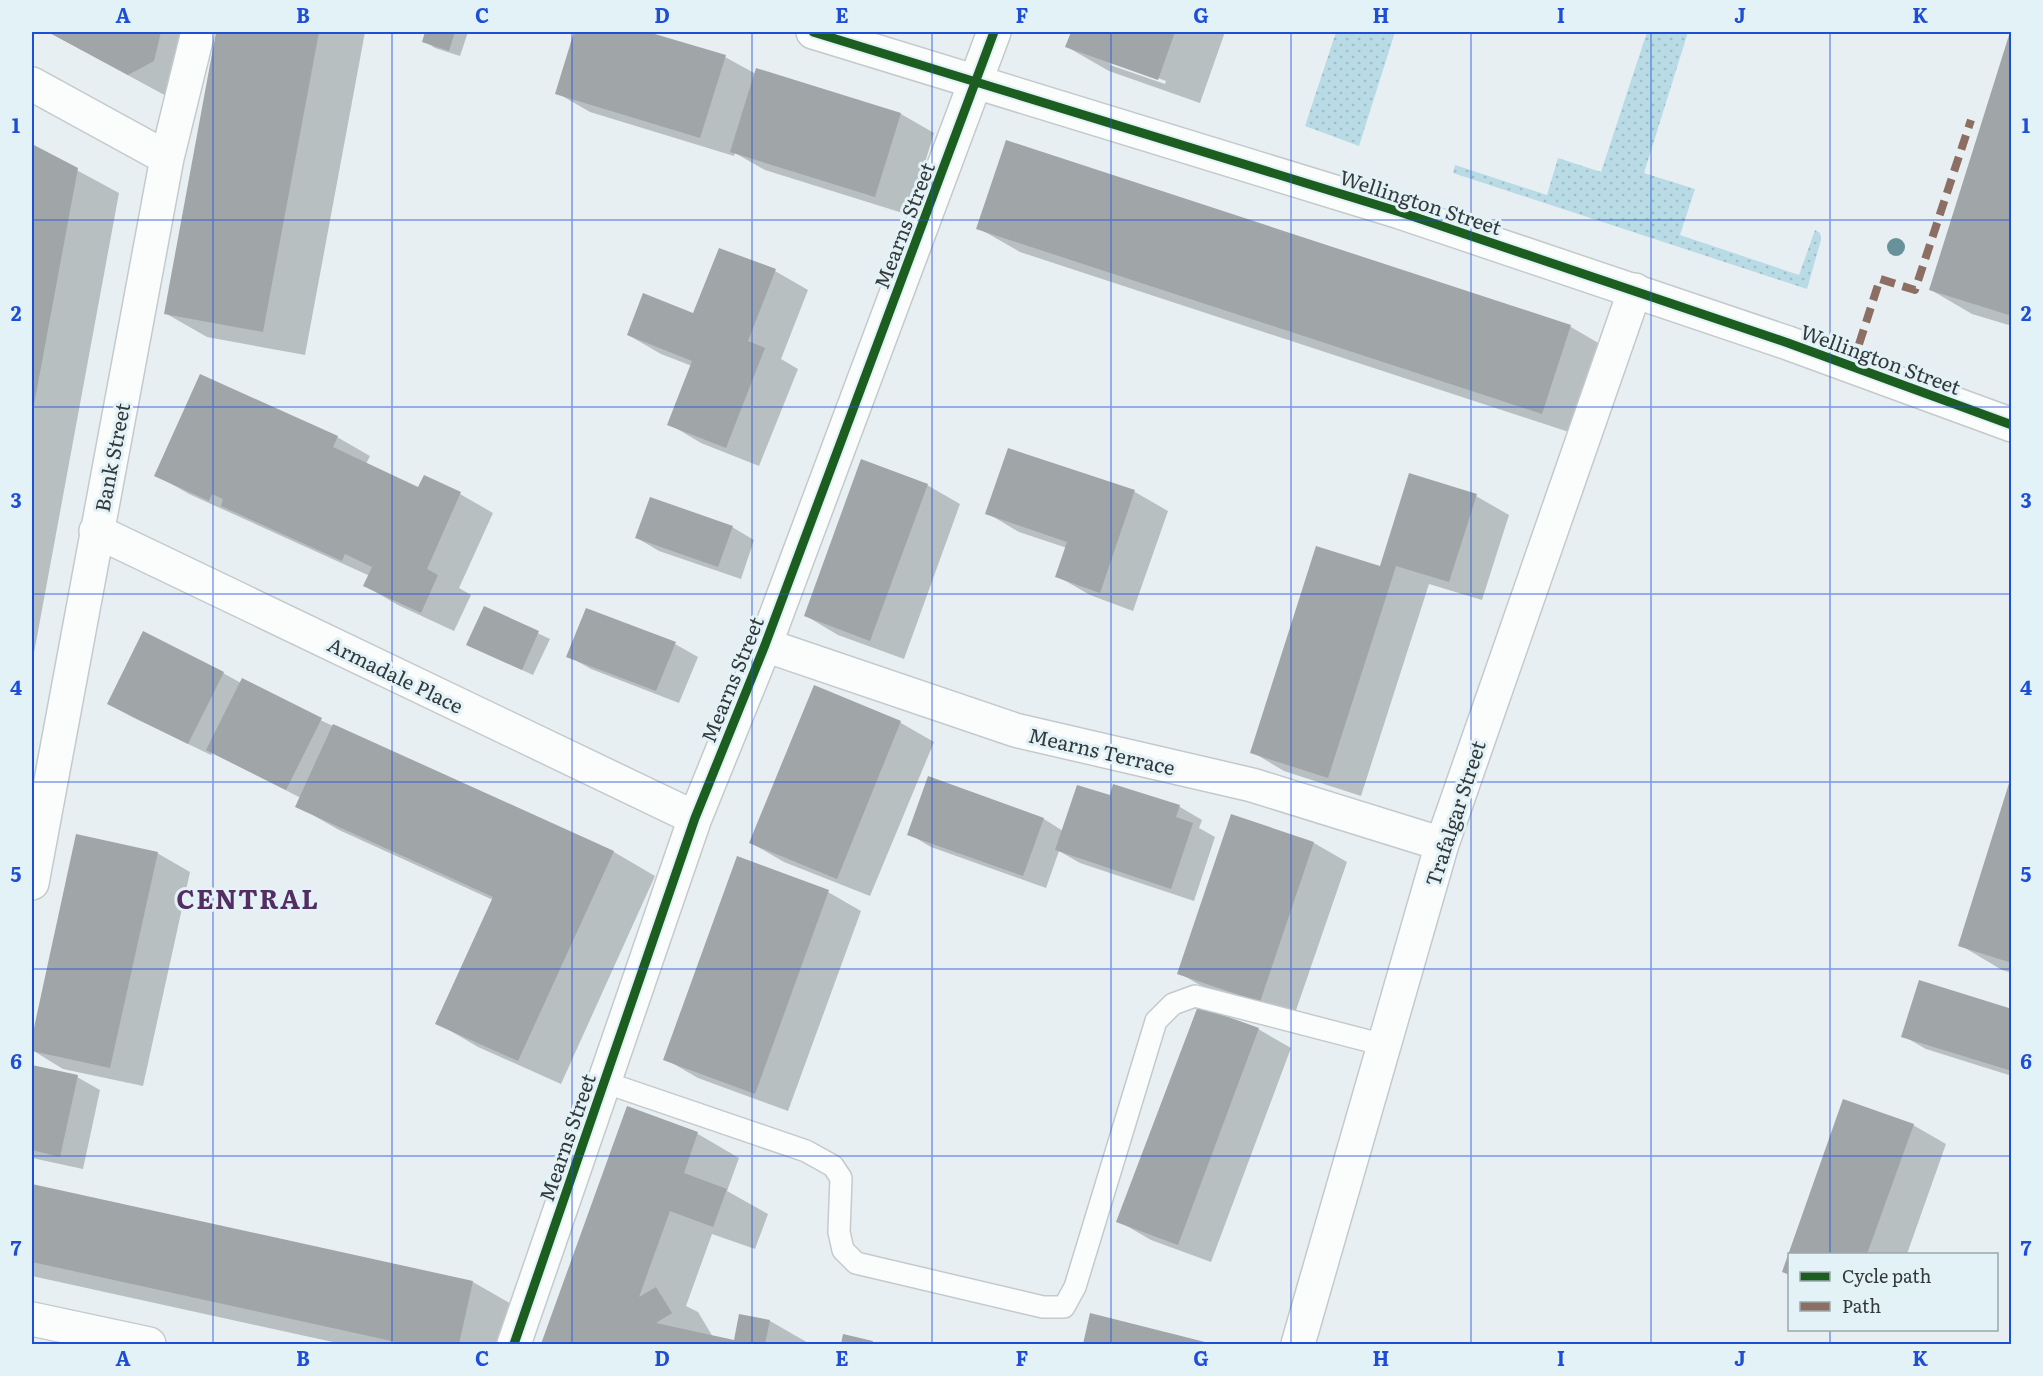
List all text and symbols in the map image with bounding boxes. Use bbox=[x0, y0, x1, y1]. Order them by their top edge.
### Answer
text: A bbox=[115, 0, 131, 29]
text: B bbox=[296, 0, 310, 29]
text: C bbox=[475, 0, 489, 29]
text: D bbox=[654, 0, 670, 29]
text: E bbox=[835, 0, 849, 29]
text: F bbox=[1016, 0, 1029, 29]
text: G bbox=[1193, 0, 1209, 29]
text: H bbox=[1373, 0, 1389, 29]
text: I bbox=[1557, 0, 1565, 29]
text: J bbox=[1734, 0, 1746, 29]
text: K bbox=[1912, 0, 1928, 29]
text: 1 bbox=[12, 109, 20, 139]
text: 1 bbox=[2022, 109, 2030, 139]
street label: Mearns Street bbox=[865, 157, 941, 293]
street label: Wellington Street bbox=[1336, 161, 1506, 241]
text: 2 bbox=[11, 297, 22, 327]
text: 2 bbox=[2021, 297, 2032, 327]
street label: Wellington Street bbox=[1797, 315, 1965, 401]
street label: Bank Street bbox=[86, 400, 136, 514]
text: 3 bbox=[10, 484, 22, 514]
text: 3 bbox=[2020, 484, 2032, 514]
street label: Mearns Street bbox=[692, 612, 770, 746]
street label: Armadale Place bbox=[323, 628, 469, 720]
text: 4 bbox=[10, 671, 22, 701]
text: 4 bbox=[2020, 671, 2032, 701]
street label: Mearns Terrace bbox=[1026, 719, 1178, 781]
street label: Trafalgar Street bbox=[1416, 736, 1492, 890]
text: 5 bbox=[11, 858, 22, 888]
text: 5 bbox=[2021, 858, 2032, 888]
district label: CENTRAL bbox=[176, 878, 320, 917]
text: 6 bbox=[10, 1045, 22, 1075]
text: 6 bbox=[2020, 1045, 2032, 1075]
street label: Mearns Street bbox=[530, 1069, 602, 1205]
text: 7 bbox=[11, 1232, 22, 1262]
text: 7 bbox=[2021, 1232, 2032, 1262]
legend bbox=[1788, 1253, 1998, 1331]
text: Cycle path bbox=[1842, 1262, 1931, 1289]
text: Path bbox=[1842, 1292, 1881, 1319]
text: A bbox=[115, 1342, 131, 1372]
text: B bbox=[296, 1342, 310, 1372]
text: C bbox=[475, 1342, 489, 1372]
text: D bbox=[654, 1342, 670, 1372]
text: E bbox=[835, 1342, 849, 1372]
text: F bbox=[1016, 1342, 1029, 1372]
text: G bbox=[1193, 1342, 1209, 1372]
text: H bbox=[1373, 1342, 1389, 1372]
text: I bbox=[1557, 1342, 1565, 1372]
text: J bbox=[1734, 1342, 1746, 1372]
text: K bbox=[1912, 1342, 1928, 1372]

